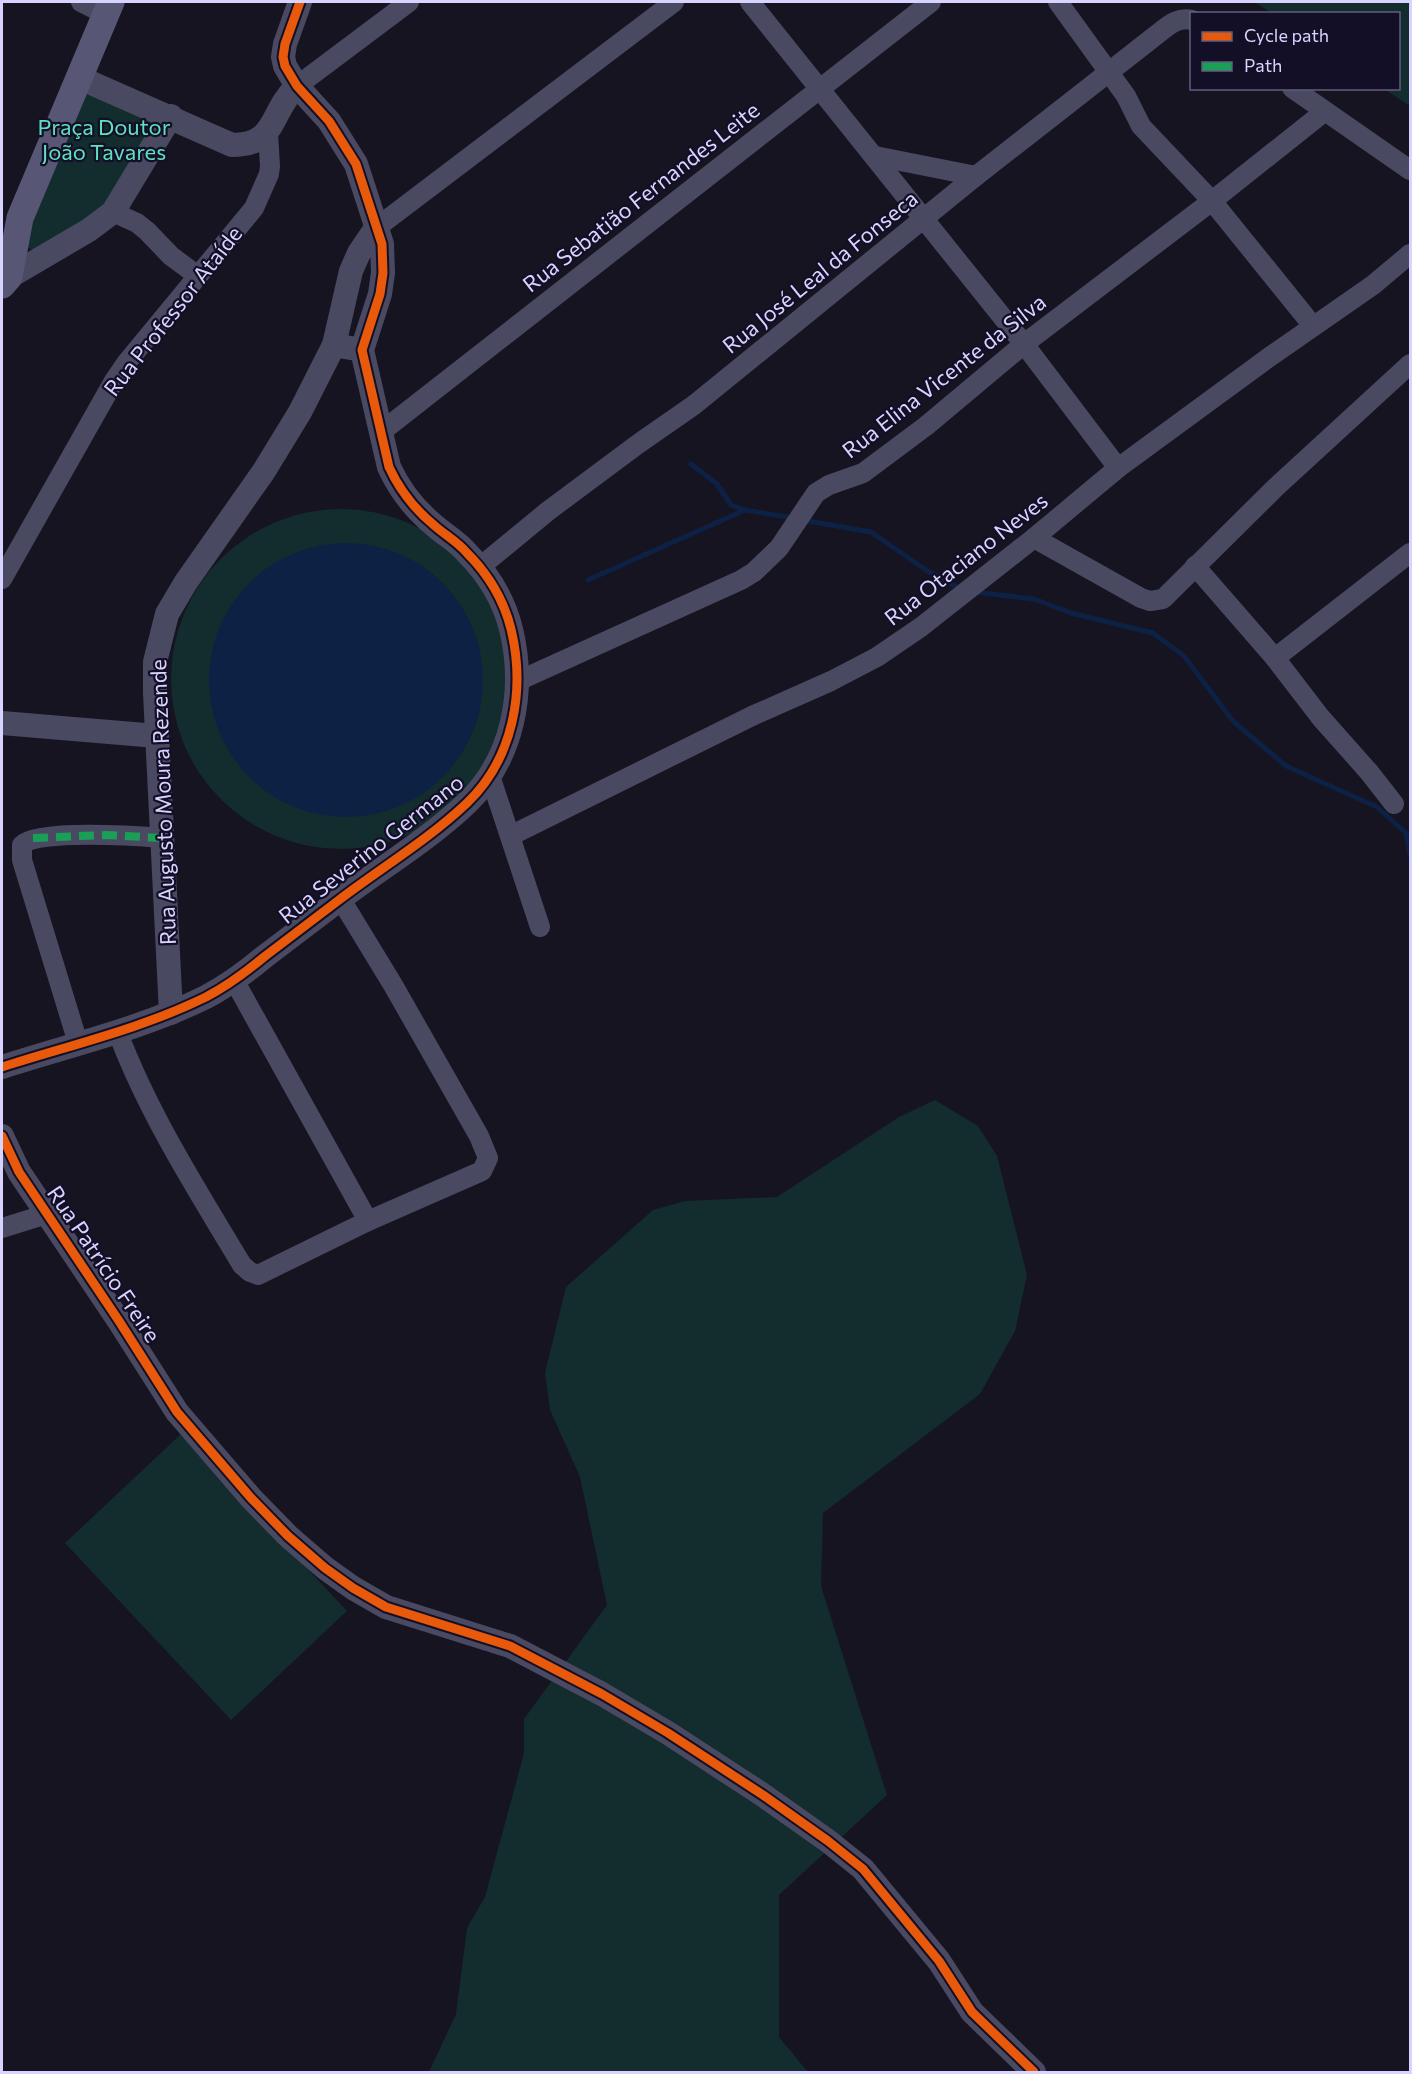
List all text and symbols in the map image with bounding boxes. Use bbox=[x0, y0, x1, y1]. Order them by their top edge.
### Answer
legend bbox=[1190, 12, 1400, 90]
text: Cycle path bbox=[1244, 24, 1329, 46]
text: Path bbox=[1244, 54, 1282, 76]
street label: Rua Sebatião Fernandes Leite bbox=[517, 96, 765, 298]
park label: Praça Doutor João Tavares bbox=[38, 113, 171, 165]
street label: Rua José Leal da Fonseca bbox=[717, 184, 923, 359]
street label: Rua Professor Ataíde bbox=[98, 220, 247, 401]
street label: Rua Elina Vicente da Silva bbox=[837, 288, 1051, 463]
street label: Rua Otaciano Neves bbox=[879, 487, 1053, 631]
street label: Rua Augusto Moura Rezende bbox=[144, 659, 181, 945]
street label: Rua Severino Germano bbox=[273, 768, 468, 929]
street label: Rua Patrício Freire bbox=[42, 1180, 167, 1347]

